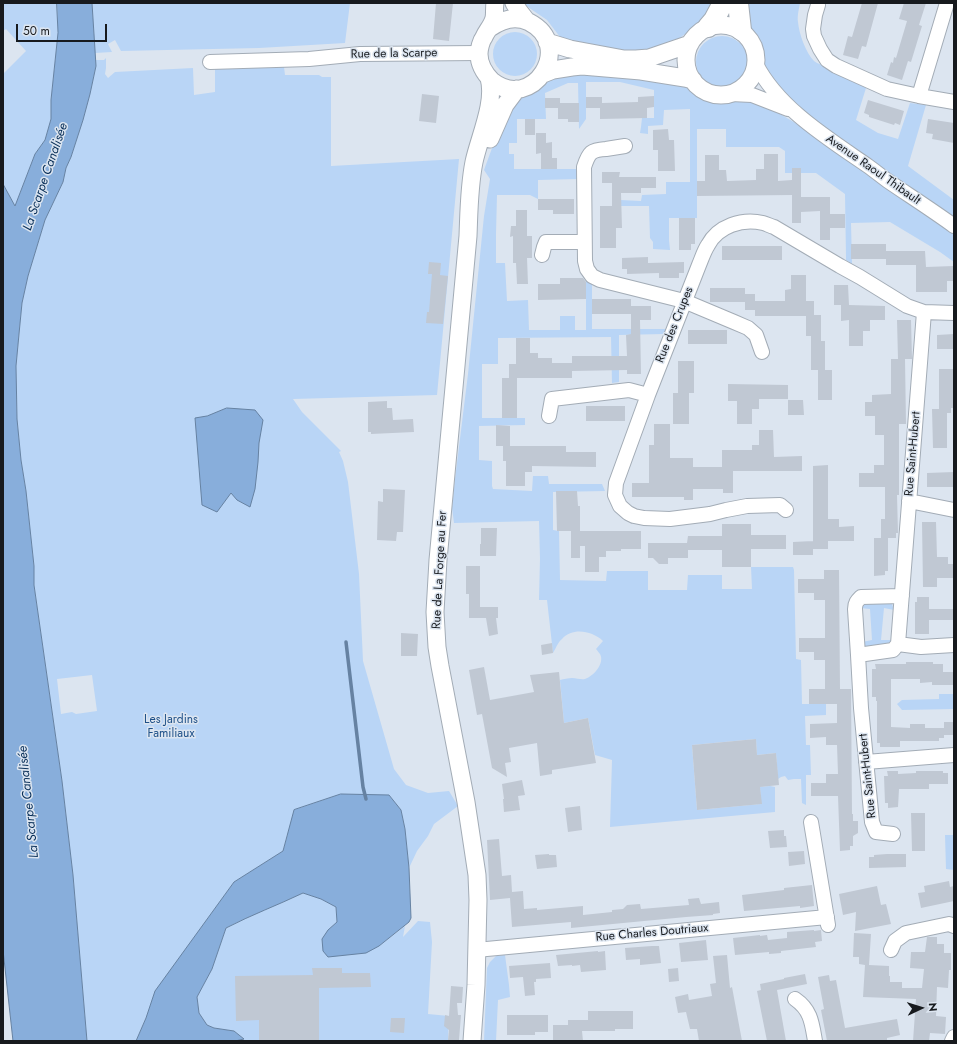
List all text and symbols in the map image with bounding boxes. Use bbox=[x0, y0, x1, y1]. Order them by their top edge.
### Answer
scale bar bbox=[18, 16, 109, 42]
text: 50 m bbox=[23, 22, 50, 40]
street label: Rue de la Scarpe bbox=[350, 46, 438, 62]
water label: La Scarpe Canalisée bbox=[20, 121, 72, 233]
street label: Avenue Raoul Thibault bbox=[823, 132, 923, 208]
street label: Rue des Crupes bbox=[653, 285, 697, 365]
street label: Rue Saint-Hubert bbox=[902, 411, 924, 497]
street label: Rue de La Forge au Fer bbox=[430, 510, 450, 630]
park label: Les Jardins Familiaux bbox=[144, 713, 198, 741]
street label: Rue Saint-Hubert bbox=[856, 733, 880, 819]
water label: La Scarpe Canalisée bbox=[15, 745, 43, 859]
street label: Rue Charles Doutriaux bbox=[595, 921, 709, 945]
north arrow bbox=[901, 988, 941, 1028]
text: N bbox=[925, 1002, 941, 1012]

